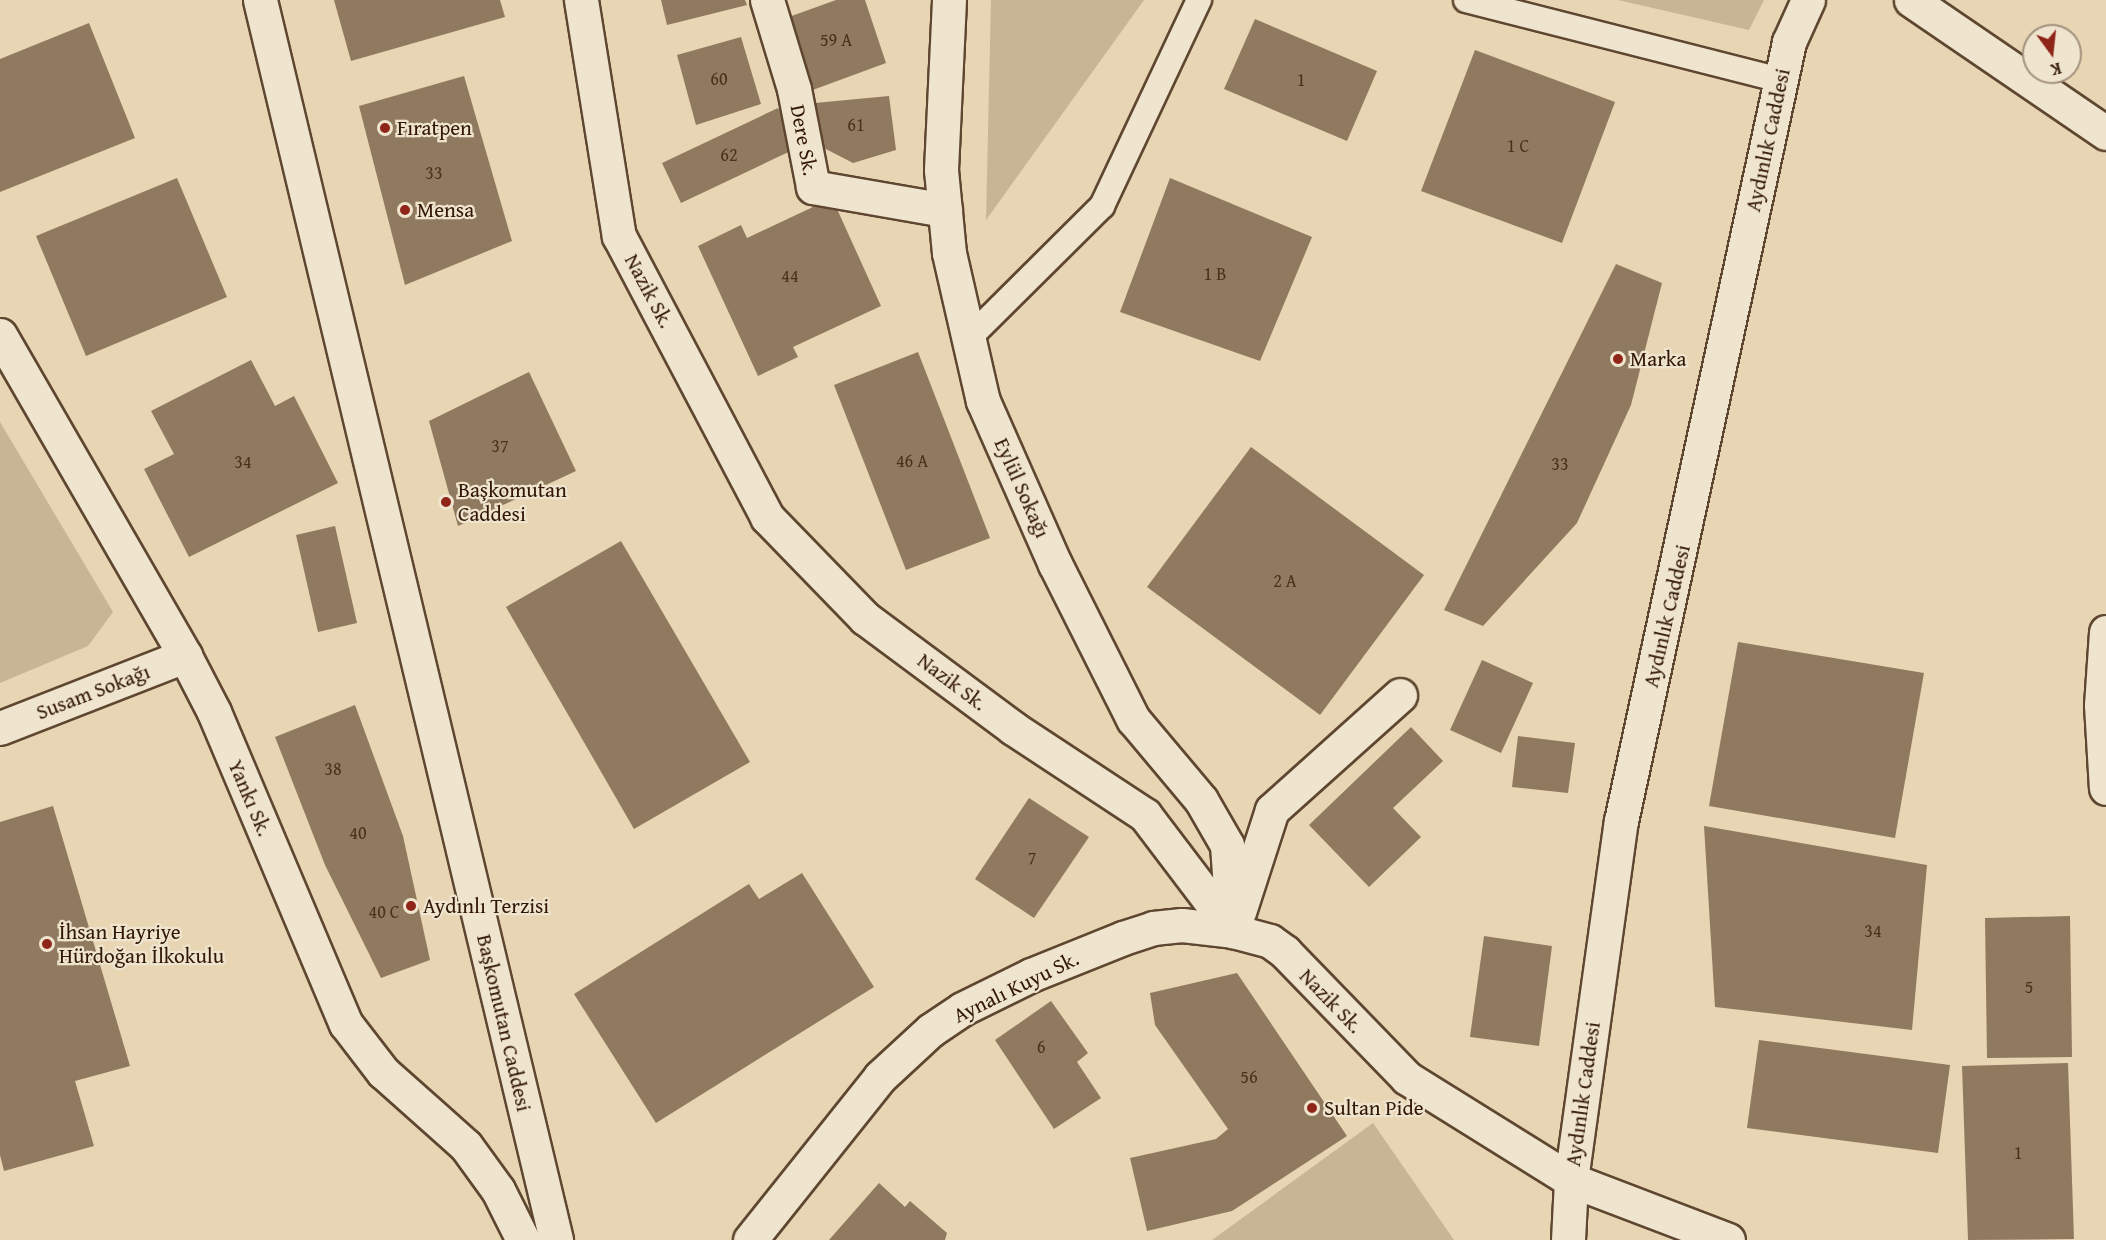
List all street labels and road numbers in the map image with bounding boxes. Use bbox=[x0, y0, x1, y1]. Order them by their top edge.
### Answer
street label: Aydınlık Caddesi bbox=[1740, 66, 1796, 214]
street label: Dere Sk. bbox=[785, 103, 823, 177]
street label: Nazik Sk. bbox=[619, 250, 679, 332]
street label: Eylül Sokağı bbox=[989, 434, 1055, 542]
street label: Aydınlık Caddesi bbox=[1638, 542, 1696, 690]
street label: Nazik Sk. bbox=[912, 648, 992, 716]
street label: Susam Sokağı bbox=[33, 659, 153, 725]
street label: Yankı Sk. bbox=[223, 756, 277, 840]
street label: Başkomutan Caddesi bbox=[471, 932, 537, 1114]
street label: Aynalı Kuyu Sk. bbox=[949, 946, 1083, 1028]
street label: Nazik Sk. bbox=[1294, 963, 1368, 1039]
street label: Aydınlık Caddesi bbox=[1560, 1020, 1606, 1168]

